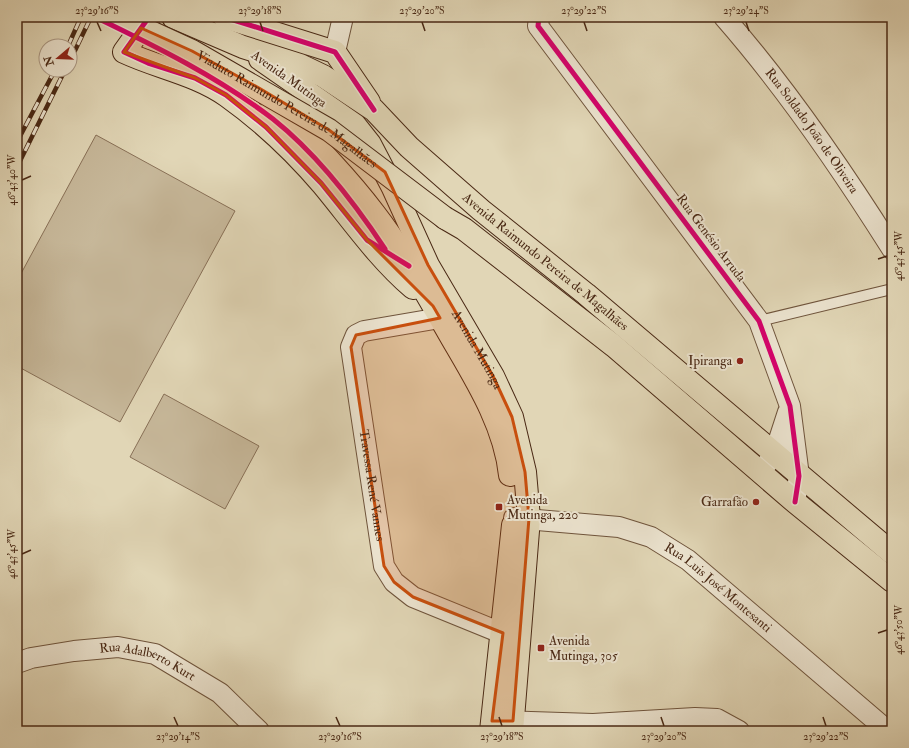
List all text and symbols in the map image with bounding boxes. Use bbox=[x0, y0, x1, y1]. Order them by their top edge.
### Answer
text: 23°29'16"S bbox=[75, 5, 119, 17]
text: 23°29'18"S bbox=[238, 5, 282, 17]
text: 23°29'20"S bbox=[399, 5, 445, 17]
text: 23°29'22"S bbox=[561, 5, 607, 17]
text: 23°29'24"S bbox=[723, 5, 769, 17]
north arrow bbox=[38, 38, 78, 78]
street label: Avenida Mutinga bbox=[247, 46, 330, 111]
street label: Viaduto Raimundo Pereira de Magalhães bbox=[194, 47, 381, 172]
text: N bbox=[41, 53, 57, 69]
street label: Rua Soldado João de Oliveira bbox=[762, 65, 862, 197]
text: 46°43'40"W bbox=[6, 154, 18, 205]
street label: Avenida Raimundo Pereira de Magalhães bbox=[458, 189, 632, 335]
street label: Rua Genésio Arruda bbox=[673, 191, 750, 286]
text: 46°43'45"W bbox=[893, 230, 905, 281]
street label: Avenida Mutinga bbox=[448, 306, 506, 392]
place label: Ipiranga bbox=[688, 353, 733, 370]
marker: Ipiranga bbox=[735, 356, 745, 366]
street label: Travessa René Vannes bbox=[356, 429, 388, 543]
place label: Avenida Mutinga, 220 bbox=[506, 492, 578, 523]
place label: Garrafão bbox=[701, 494, 748, 510]
marker: Garrafão bbox=[751, 497, 761, 507]
marker: Avenida Mutinga, 220 bbox=[494, 502, 504, 512]
text: 46°43'45"W bbox=[6, 528, 18, 579]
street label: Rua Luis José Montesanti bbox=[661, 539, 775, 636]
text: 46°43'50"W bbox=[893, 604, 905, 655]
place label: Avenida Mutinga, 305 bbox=[548, 633, 618, 664]
street label: Rua Adalberto Kurt bbox=[99, 639, 198, 684]
marker: Avenida Mutinga, 305 bbox=[536, 643, 546, 653]
text: 23°29'14"S bbox=[156, 731, 200, 743]
text: 23°29'16"S bbox=[318, 731, 362, 743]
text: 23°29'18"S bbox=[480, 731, 524, 743]
text: 23°29'20"S bbox=[641, 731, 687, 743]
text: 23°29'22"S bbox=[803, 731, 849, 743]

